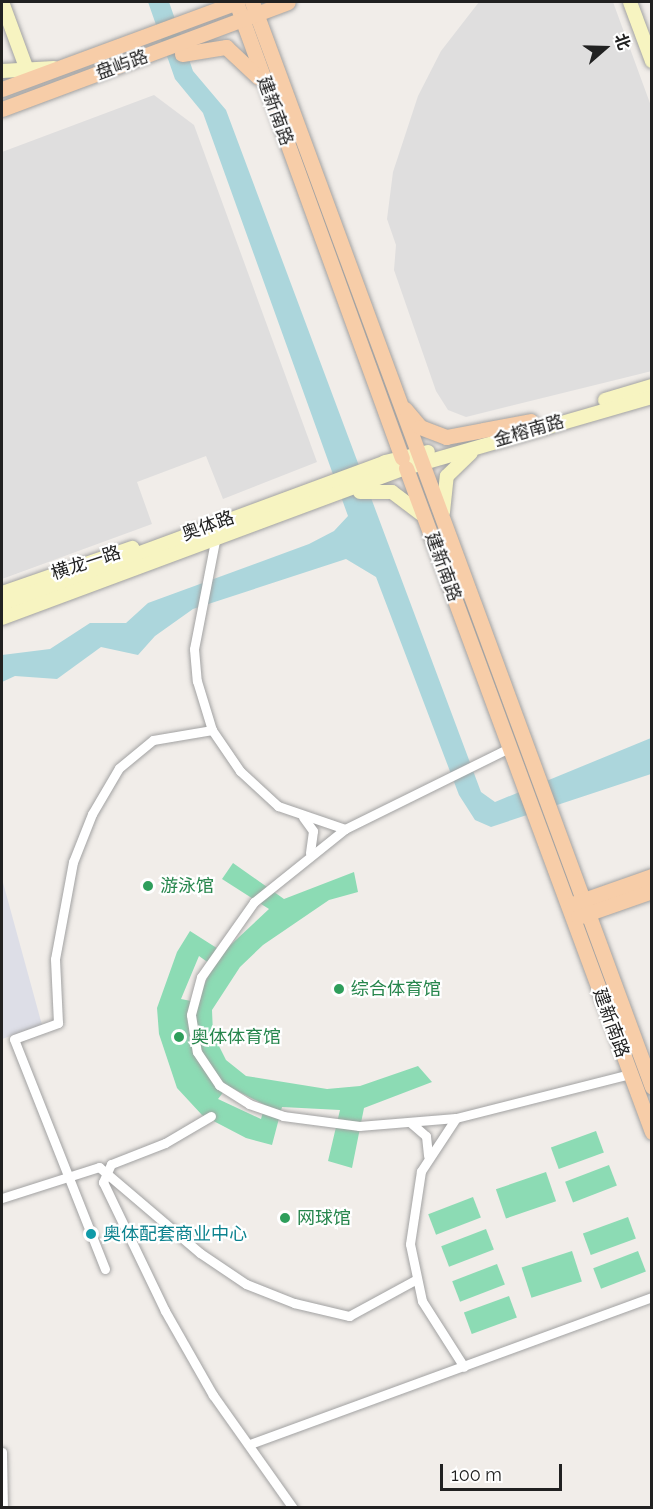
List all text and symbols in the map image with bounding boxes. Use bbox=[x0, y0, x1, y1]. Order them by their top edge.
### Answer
north arrow bbox=[575, 18, 635, 78]
text: 北 bbox=[611, 31, 634, 52]
street label: 盘屿路 bbox=[93, 46, 151, 84]
street label: 建新南路 bbox=[253, 73, 297, 149]
street label: 金榕南路 bbox=[491, 411, 567, 451]
street label: 奥体路 bbox=[179, 507, 237, 545]
street label: 建新南路 bbox=[421, 529, 465, 605]
street label: 横龙一路 bbox=[48, 542, 124, 584]
place label: 游泳馆 bbox=[160, 875, 214, 897]
marker: 游泳馆 bbox=[141, 879, 155, 893]
place label: 综合体育馆 bbox=[351, 978, 441, 1000]
marker: 综合体育馆 bbox=[332, 982, 346, 996]
street label: 建新南路 bbox=[589, 985, 633, 1061]
place label: 奥体体育馆 bbox=[191, 1026, 281, 1048]
marker: 奥体体育馆 bbox=[172, 1030, 186, 1044]
place label: 网球馆 bbox=[297, 1207, 351, 1229]
marker: 网球馆 bbox=[278, 1211, 292, 1225]
place label: 奥体配套商业中心 bbox=[103, 1223, 247, 1245]
marker: 奥体配套商业中心 bbox=[84, 1227, 98, 1241]
scale bar bbox=[443, 1452, 564, 1490]
text: 100 m bbox=[451, 1464, 502, 1485]

